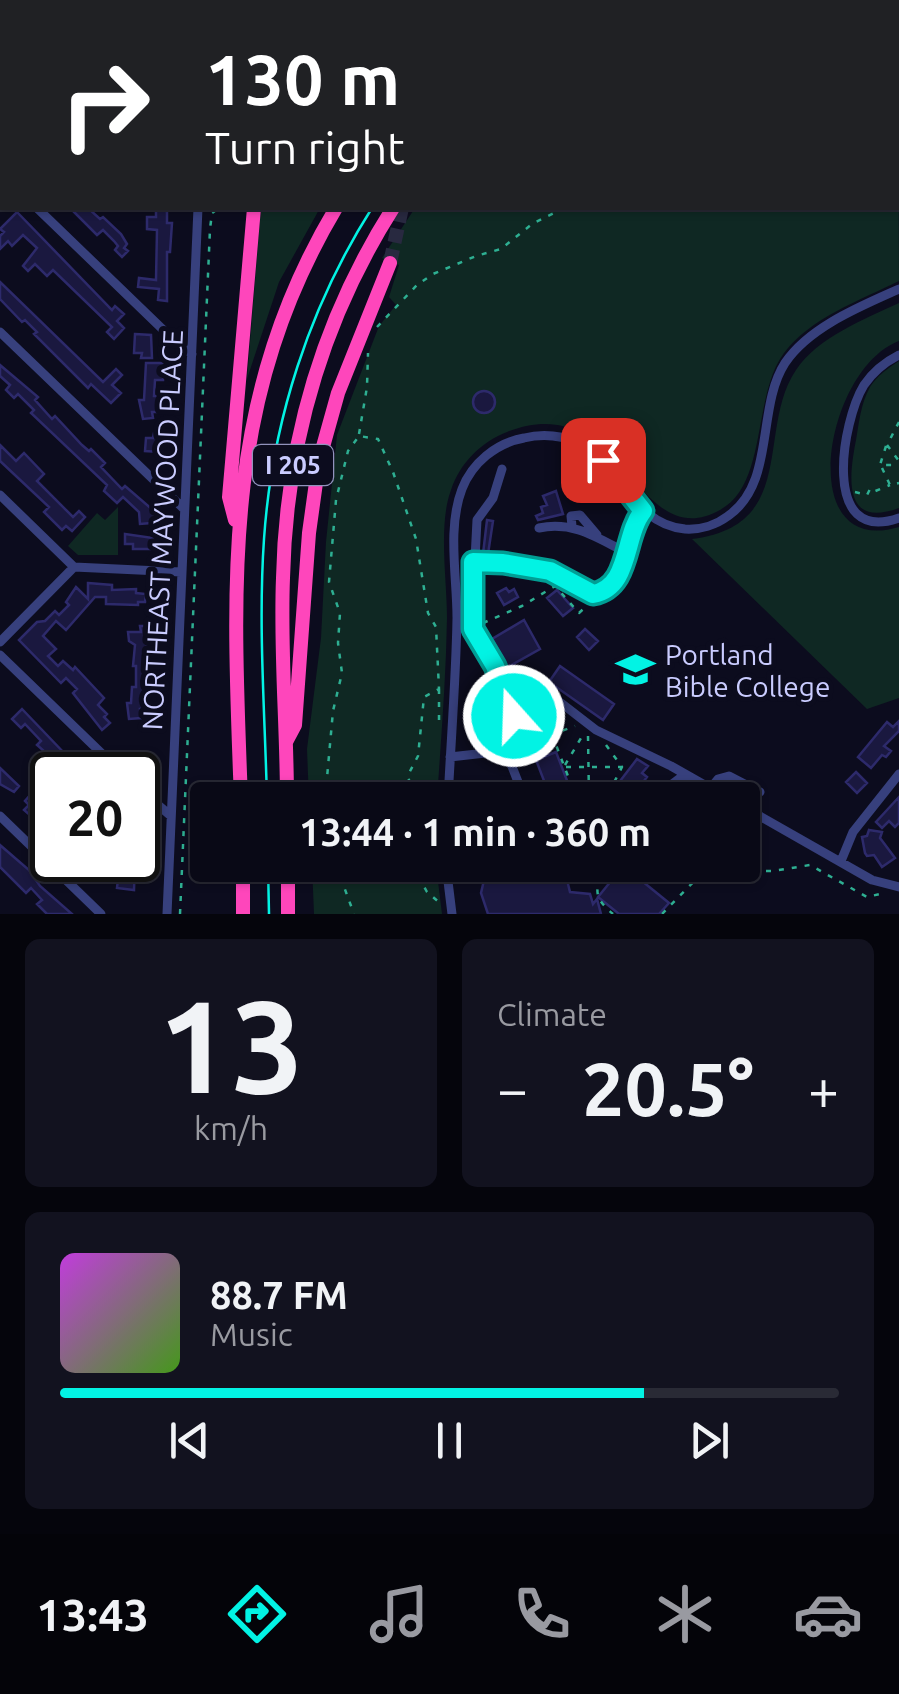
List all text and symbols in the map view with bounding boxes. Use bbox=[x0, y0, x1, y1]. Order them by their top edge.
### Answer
icon: right bbox=[40, 40, 170, 170]
text: 130 m bbox=[205, 40, 400, 118]
text: Turn right bbox=[205, 122, 405, 173]
street label: NORTHEAST MAYWOOD PLACE bbox=[136, 329, 188, 731]
pin bbox=[561, 418, 646, 503]
icon: arrive bbox=[576, 433, 631, 488]
road number: I 205 bbox=[253, 445, 333, 485]
place label: Portland Bible College bbox=[665, 639, 830, 702]
school or university icon: Portland Bible College bbox=[614, 649, 656, 691]
position arrow bbox=[462, 664, 566, 768]
speed limit sign: 20 bbox=[30, 752, 160, 882]
text: 13:44 · 1 min · 360 m bbox=[299, 811, 651, 853]
text: 13 bbox=[158, 972, 304, 1118]
text: Climate bbox=[497, 996, 607, 1032]
text: 20.5° bbox=[582, 1046, 754, 1130]
text: − bbox=[497, 1058, 528, 1119]
text: + bbox=[808, 1058, 839, 1119]
text: km/h bbox=[194, 1110, 268, 1146]
text: 88.7 FM bbox=[210, 1274, 348, 1316]
text: Music bbox=[210, 1316, 293, 1352]
icon: previous bbox=[162, 1413, 217, 1468]
icon: pause bbox=[422, 1413, 477, 1468]
icon: next bbox=[682, 1413, 737, 1468]
icon: directions bbox=[222, 1579, 292, 1649]
icon: music bbox=[364, 1579, 434, 1649]
icon: phone bbox=[507, 1579, 577, 1649]
icon: climate bbox=[650, 1579, 720, 1649]
icon: car bbox=[793, 1579, 863, 1649]
text: 13:43 bbox=[36, 1589, 149, 1640]

